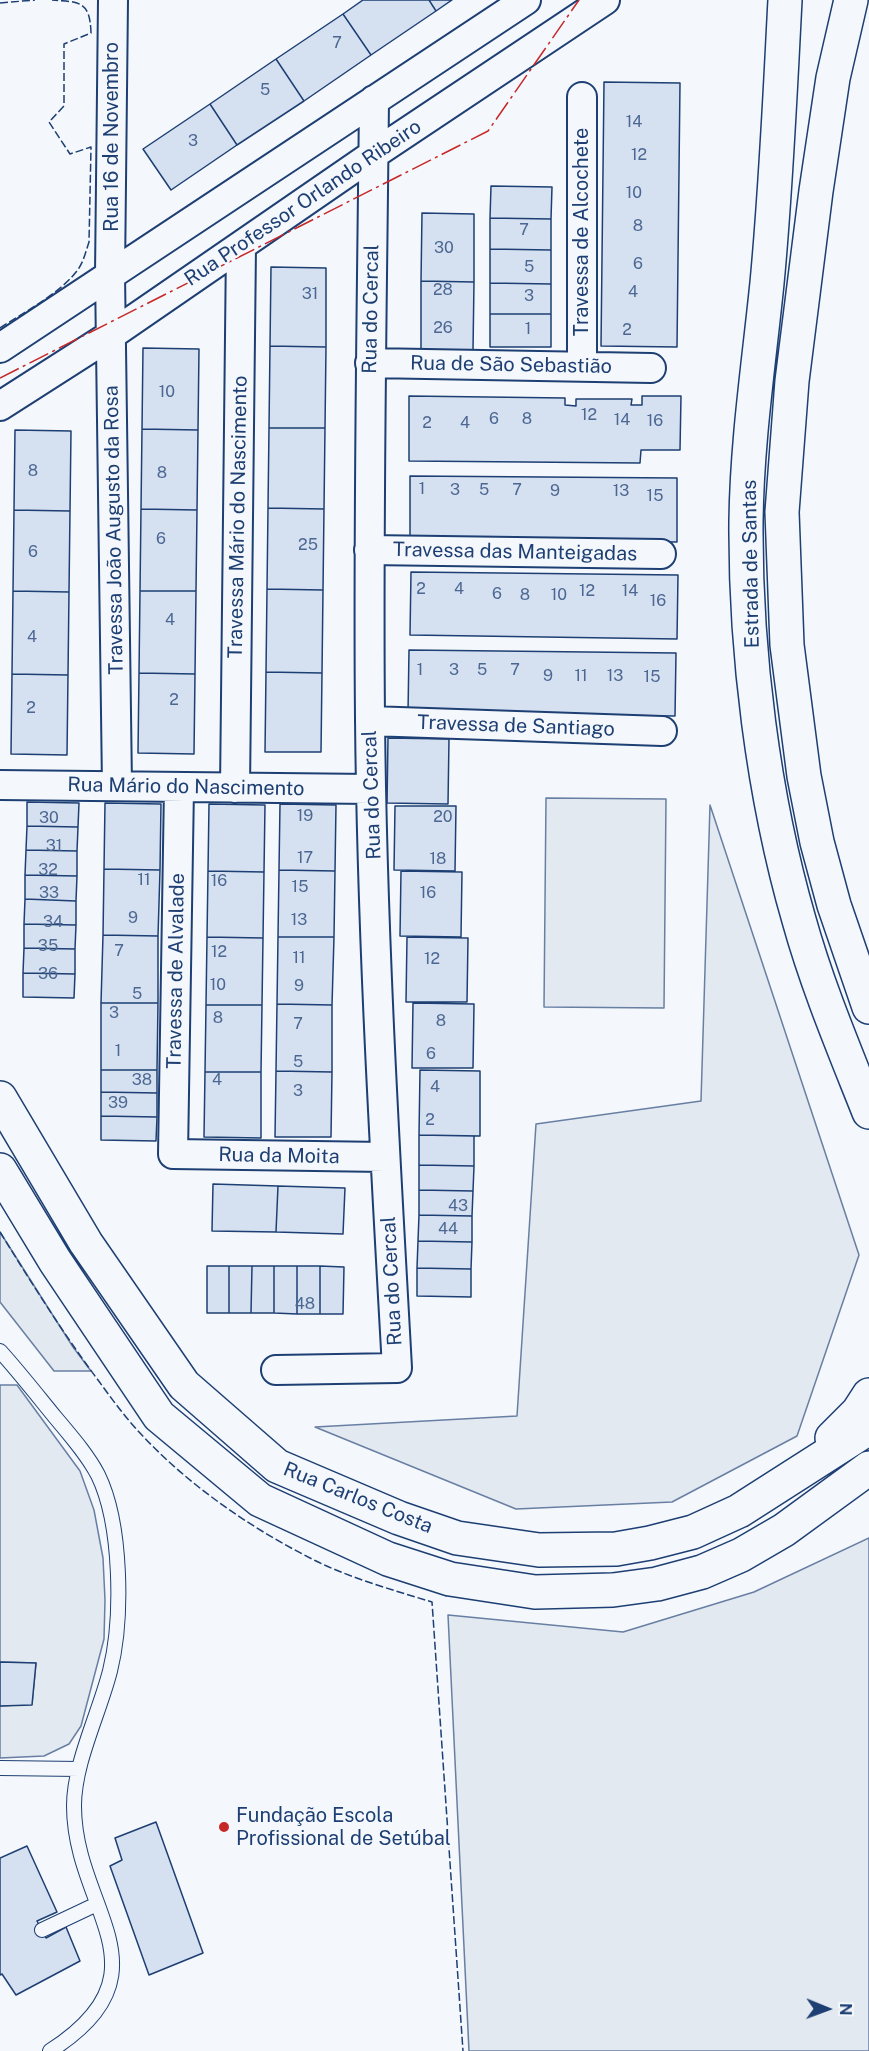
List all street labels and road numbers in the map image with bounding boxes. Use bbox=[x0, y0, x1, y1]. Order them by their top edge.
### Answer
street label: Rua 16 de Novembro bbox=[100, 42, 124, 232]
street label: Rua Professor Orlando Ribeiro bbox=[180, 115, 426, 291]
street label: Travessa de Alcochete bbox=[570, 128, 594, 336]
street label: Rua do Cercal bbox=[358, 244, 384, 374]
street label: Rua de São Sebastião bbox=[410, 351, 612, 379]
street label: Travessa Mário do Nascimento bbox=[224, 375, 252, 659]
street label: Travessa João Augusto da Rosa bbox=[99, 385, 129, 675]
street label: Estrada de Santas bbox=[738, 479, 764, 649]
street label: Travessa das Manteigadas bbox=[393, 538, 637, 566]
street label: Travessa de Santiago bbox=[417, 711, 615, 741]
street label: Rua do Cercal bbox=[358, 730, 386, 860]
street label: Rua Mário do Nascimento bbox=[67, 773, 305, 801]
street label: Travessa de Alvalade bbox=[162, 873, 190, 1069]
street label: Rua da Moita bbox=[218, 1143, 340, 1169]
street label: Rua do Cercal bbox=[377, 1216, 407, 1346]
street label: Rua Carlos Costa bbox=[280, 1457, 436, 1539]

